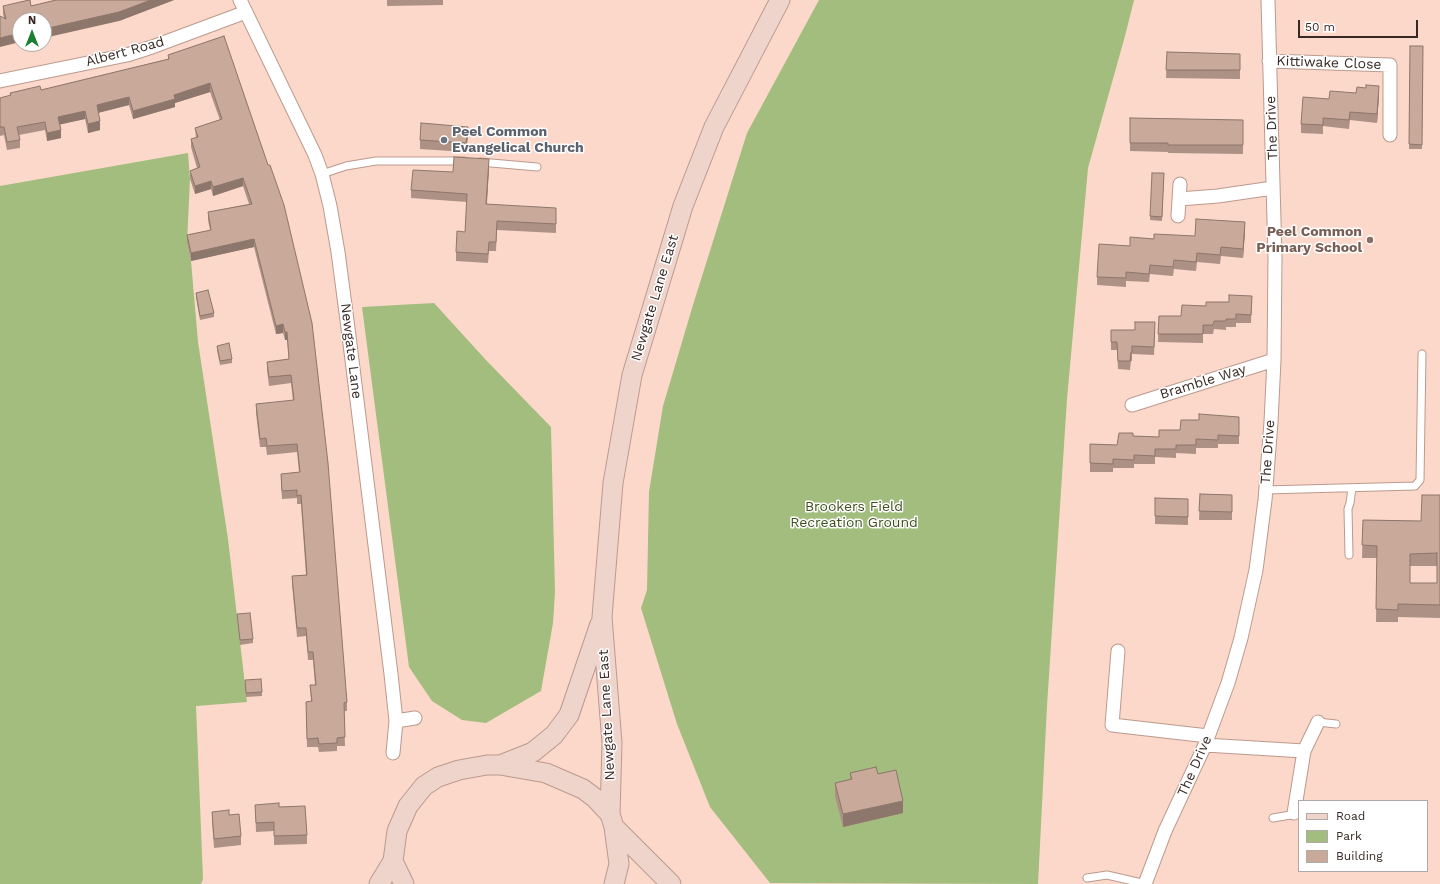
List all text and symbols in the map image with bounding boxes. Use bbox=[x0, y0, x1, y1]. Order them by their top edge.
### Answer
north arrow bbox=[12, 12, 52, 52]
scale bar bbox=[1300, 12, 1420, 38]
text: N bbox=[28, 14, 36, 27]
text: 50 m bbox=[1305, 20, 1335, 34]
street label: Albert Road bbox=[84, 33, 166, 71]
street label: Kittiwake Close bbox=[1276, 53, 1382, 73]
street label: The Drive bbox=[1262, 95, 1282, 161]
place label: Peel Common Evangelical Church bbox=[452, 124, 584, 156]
marker: Peel Common Evangelical Church bbox=[439, 135, 449, 145]
place label: Peel Common Primary School bbox=[1256, 224, 1362, 256]
street label: Newgate Lane East bbox=[628, 233, 682, 363]
marker: Peel Common Primary School bbox=[1365, 235, 1375, 245]
street label: Newgate Lane bbox=[337, 302, 365, 400]
street label: Bramble Way bbox=[1158, 361, 1248, 403]
street label: The Drive bbox=[1257, 419, 1279, 485]
park label: Brookers Field Recreation Ground bbox=[790, 499, 918, 532]
street label: Newgate Lane East bbox=[595, 649, 619, 781]
street label: The Drive bbox=[1174, 733, 1216, 799]
legend bbox=[1298, 800, 1428, 872]
text: Road bbox=[1336, 809, 1365, 823]
text: Park bbox=[1336, 829, 1362, 843]
text: Building bbox=[1336, 849, 1383, 863]

